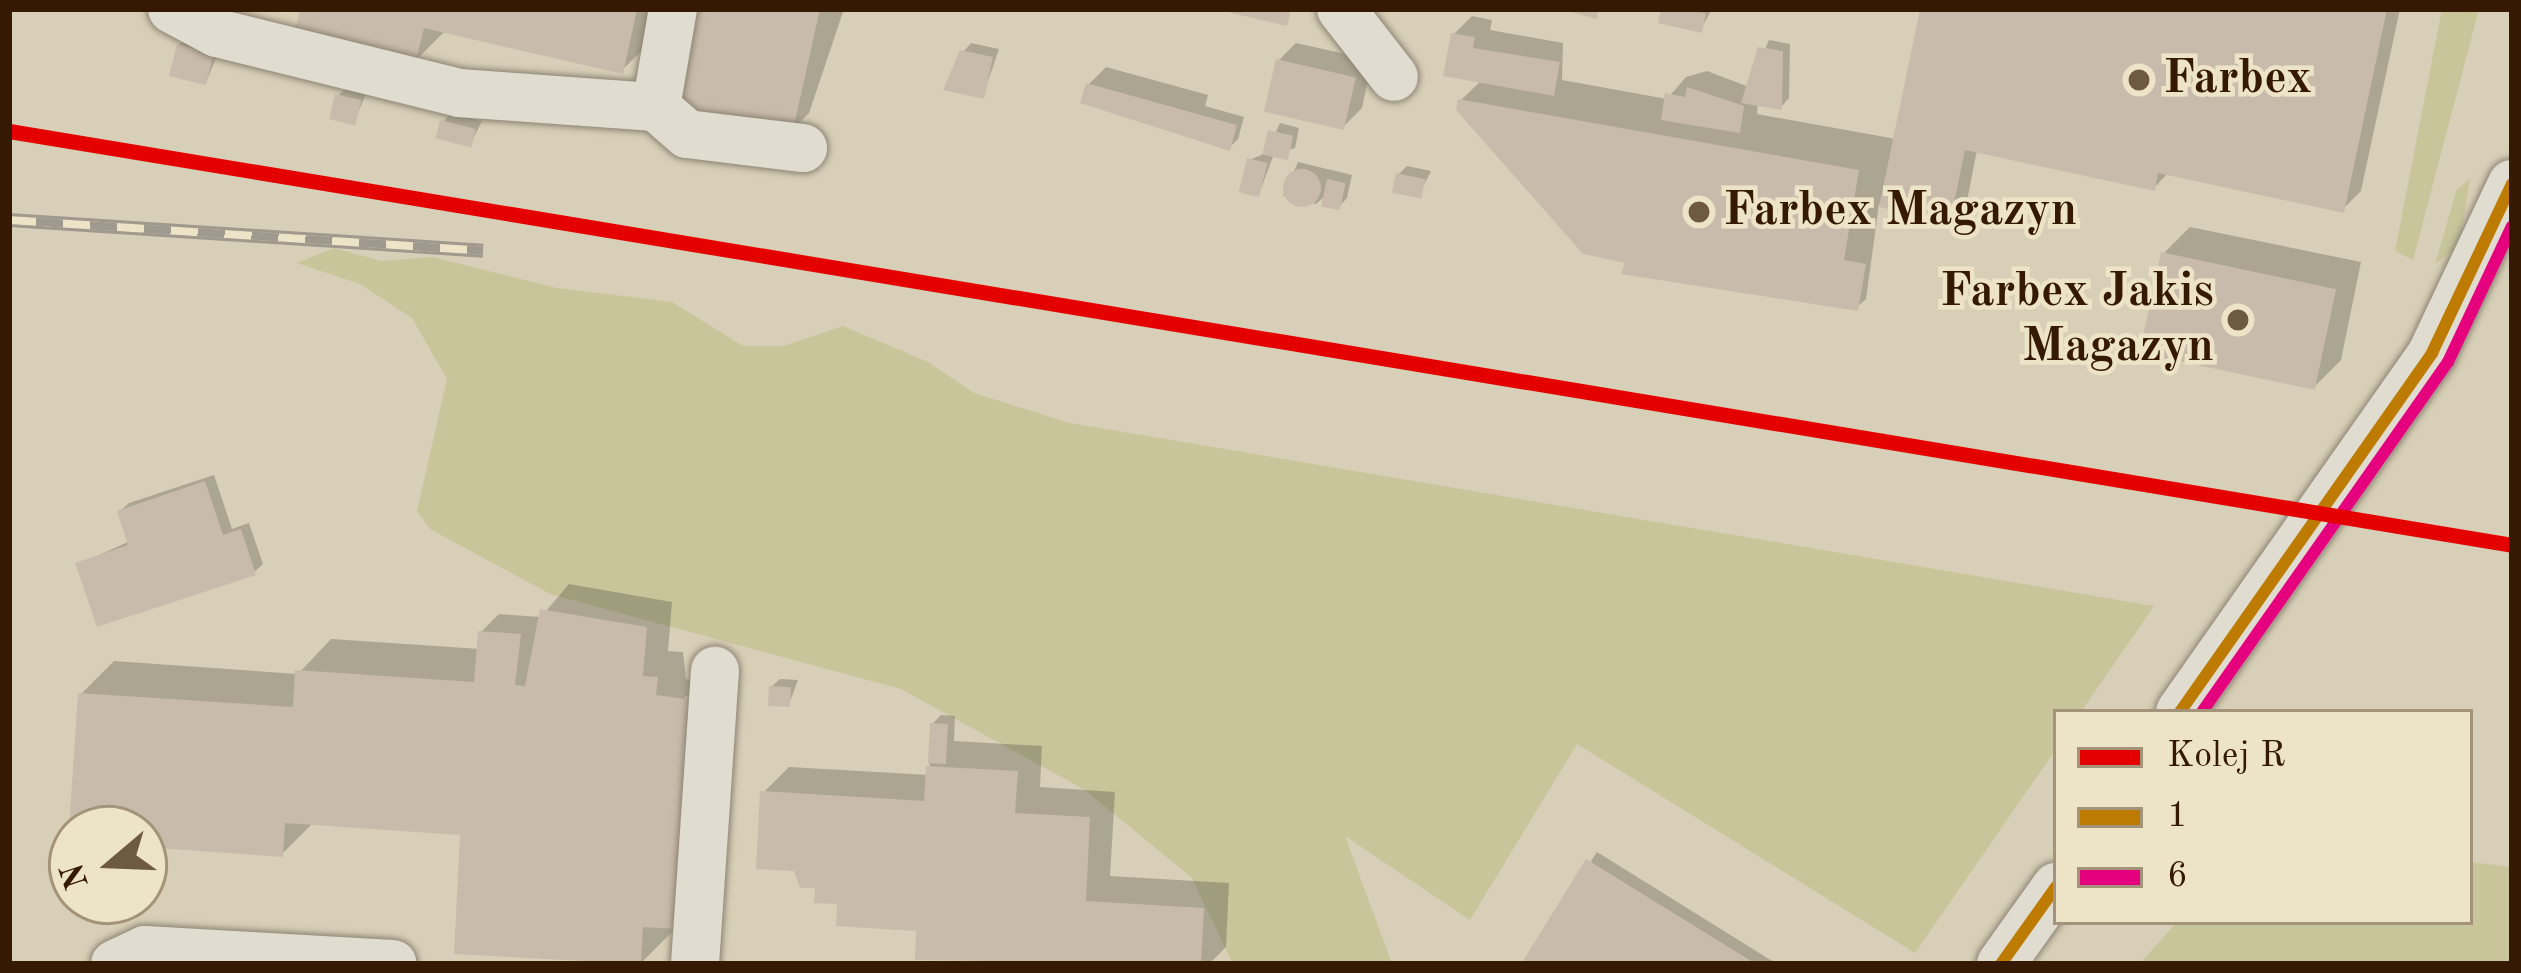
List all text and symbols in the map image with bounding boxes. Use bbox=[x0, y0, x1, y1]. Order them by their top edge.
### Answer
place label: Farbex bbox=[2163, 51, 2312, 109]
marker: Farbex bbox=[2126, 67, 2152, 93]
place label: Farbex Magazyn bbox=[1723, 183, 2077, 241]
marker: Farbex Magazyn bbox=[1686, 199, 1712, 225]
place label: Farbex Jakis Magazyn bbox=[1940, 263, 2214, 376]
marker: Farbex Jakis Magazyn bbox=[2225, 307, 2251, 333]
legend bbox=[2053, 709, 2473, 925]
text: Kolej R bbox=[2167, 739, 2286, 775]
text: 1 bbox=[2167, 799, 2188, 835]
north arrow bbox=[48, 805, 168, 925]
text: N bbox=[57, 859, 96, 893]
text: 6 bbox=[2167, 859, 2188, 895]

